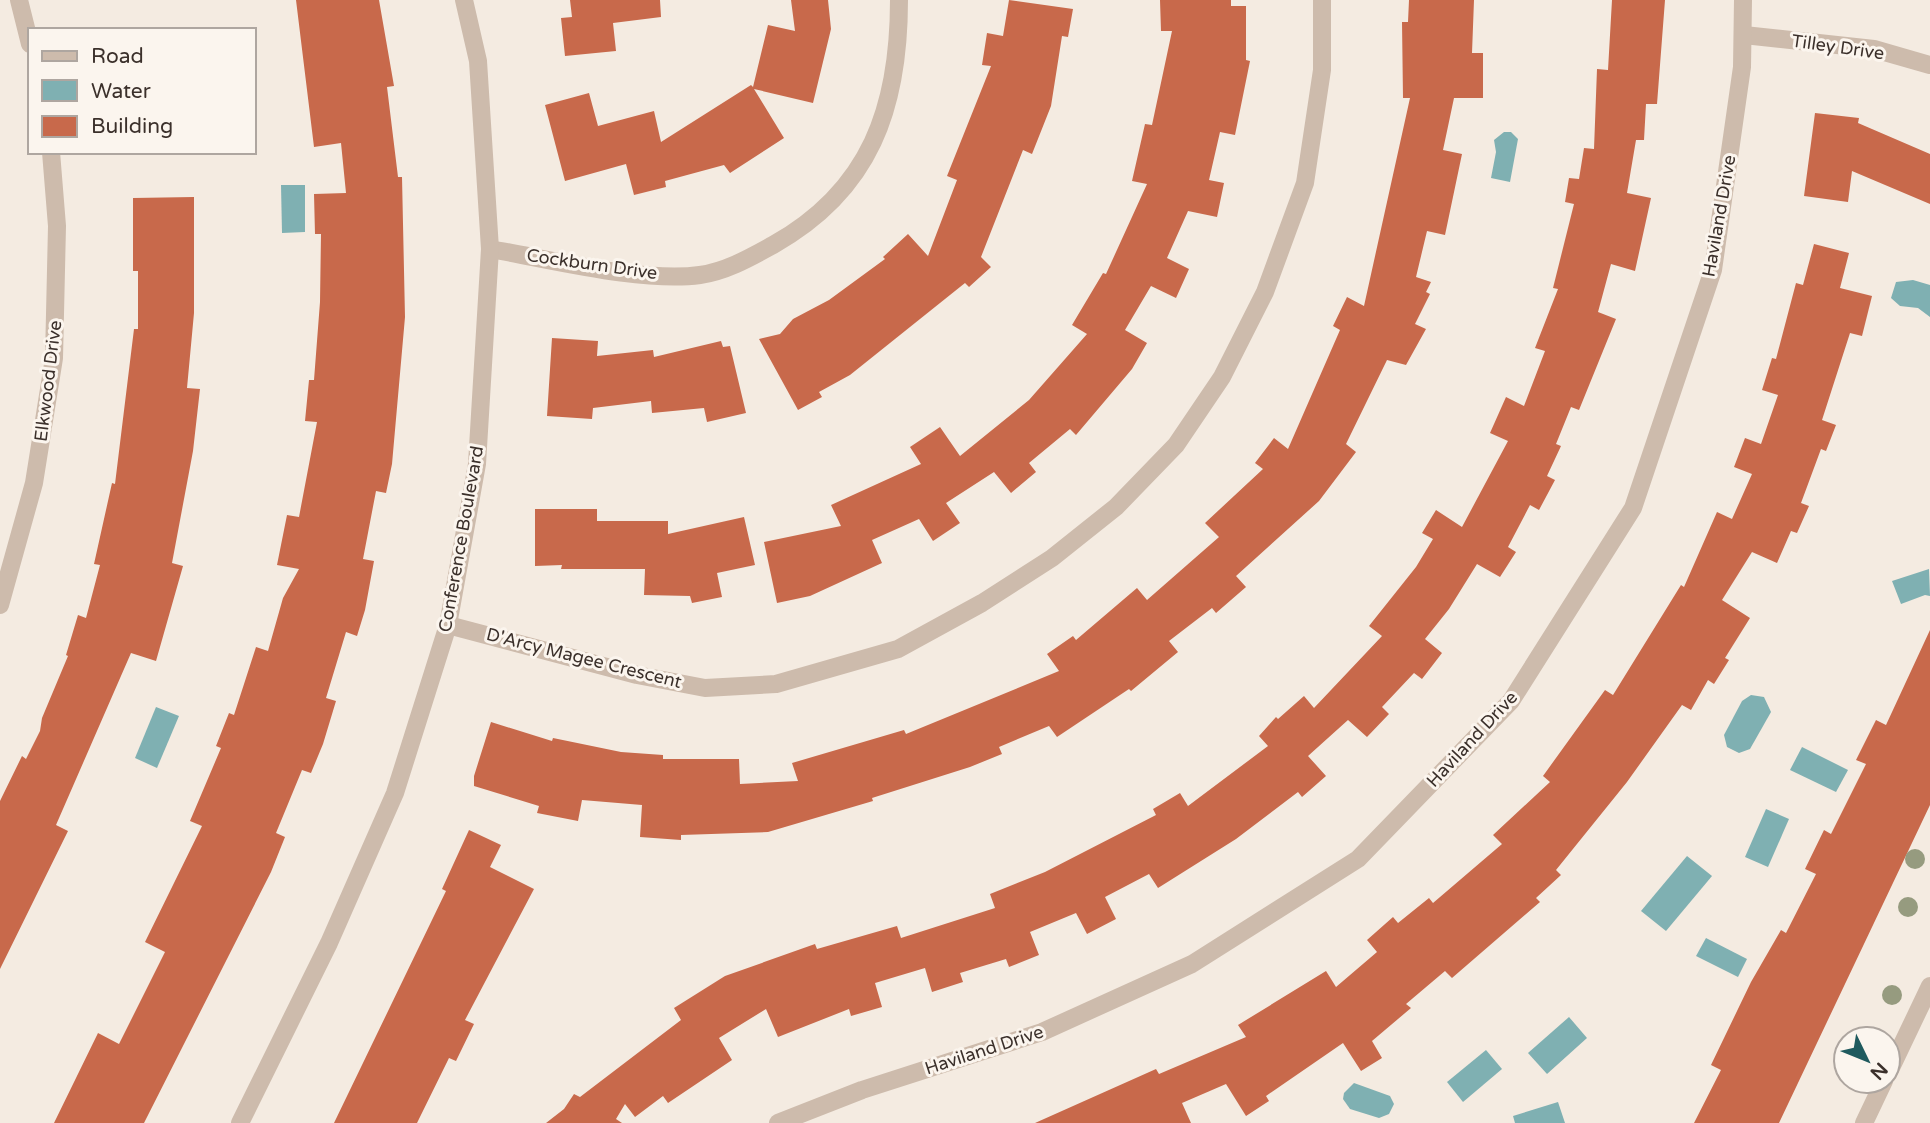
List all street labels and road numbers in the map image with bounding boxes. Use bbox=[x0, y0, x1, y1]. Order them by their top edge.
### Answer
street label: Tilley Drive bbox=[1790, 30, 1886, 64]
street label: Haviland Drive bbox=[1697, 153, 1741, 279]
street label: Cockburn Drive bbox=[525, 244, 659, 284]
street label: Elkwood Drive bbox=[30, 319, 66, 443]
street label: Conference Boulevard bbox=[434, 444, 488, 634]
street label: D'Arcy Magee Crescent bbox=[484, 623, 684, 693]
street label: Haviland Drive bbox=[1422, 686, 1522, 792]
street label: Haviland Drive bbox=[922, 1020, 1046, 1080]

